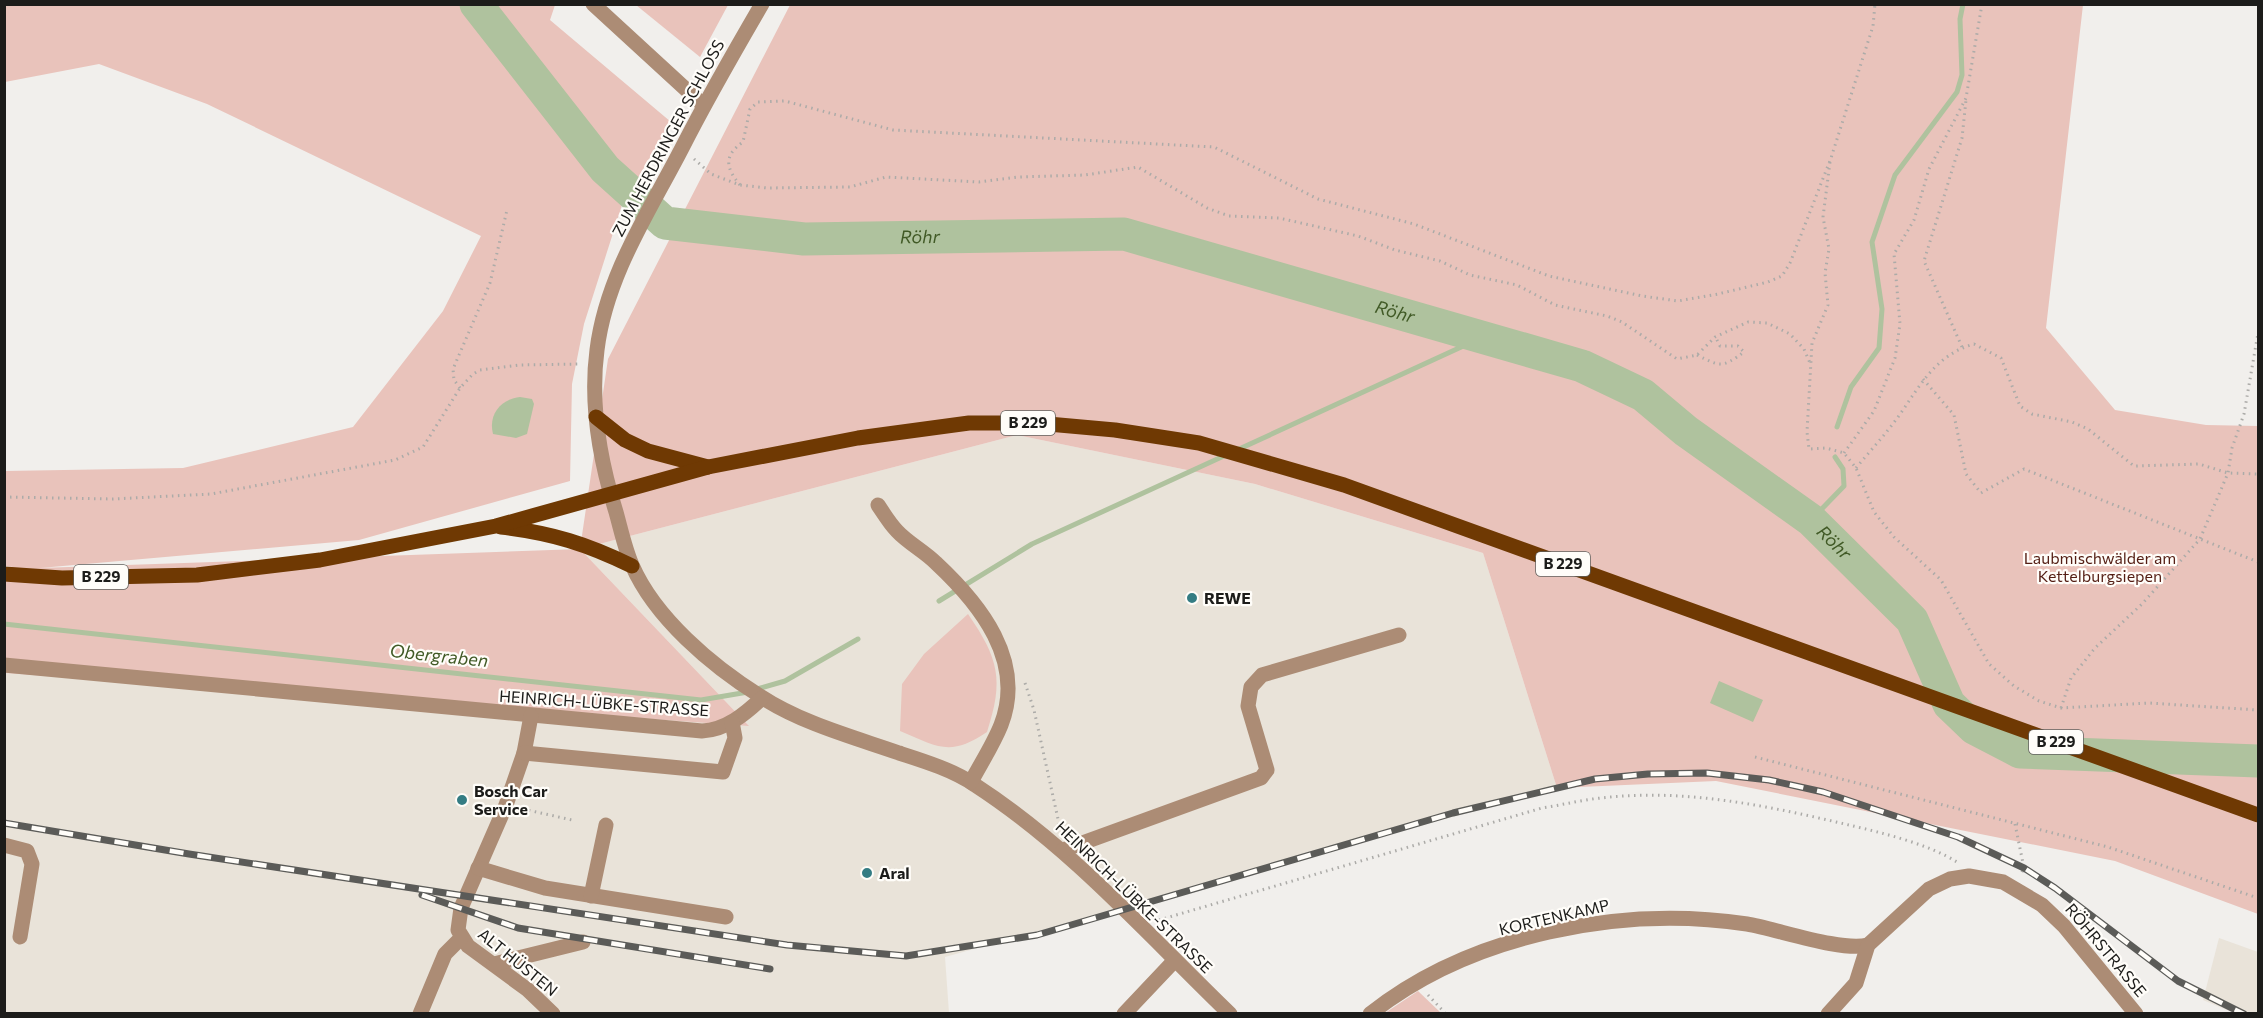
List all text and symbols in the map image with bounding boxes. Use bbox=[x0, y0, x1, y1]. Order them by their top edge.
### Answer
street label: ZUM HERDRINGER SCHLOSS bbox=[608, 36, 728, 239]
water label: Röhr bbox=[900, 225, 941, 247]
water label: Röhr bbox=[1373, 295, 1418, 327]
road number: B 229 bbox=[1001, 411, 1055, 435]
water label: Röhr bbox=[1813, 520, 1857, 564]
park label: Laubmischwälder am Kettelburgsiepen bbox=[2024, 548, 2176, 585]
road number: B 229 bbox=[1536, 552, 1590, 576]
road number: B 229 bbox=[74, 565, 128, 589]
place label: REWE bbox=[1204, 588, 1251, 607]
marker: REWE bbox=[1185, 591, 1199, 605]
water label: Obergraben bbox=[389, 639, 489, 671]
street label: HEINRICH-LÜBKE-STRASSE bbox=[498, 686, 710, 719]
road number: B 229 bbox=[2029, 730, 2083, 754]
place label: Bosch Car Service bbox=[474, 781, 548, 818]
marker: Bosch Car Service bbox=[455, 793, 469, 807]
street label: HEINRICH-LÜBKE-STRASSE bbox=[1052, 817, 1217, 977]
place label: Aral bbox=[879, 863, 910, 882]
marker: Aral bbox=[860, 866, 874, 880]
street label: KORTENKAMP bbox=[1497, 895, 1611, 938]
street label: RÖHRSTRASSE bbox=[2062, 899, 2151, 1000]
street label: ALT HÜSTEN bbox=[475, 924, 562, 999]

